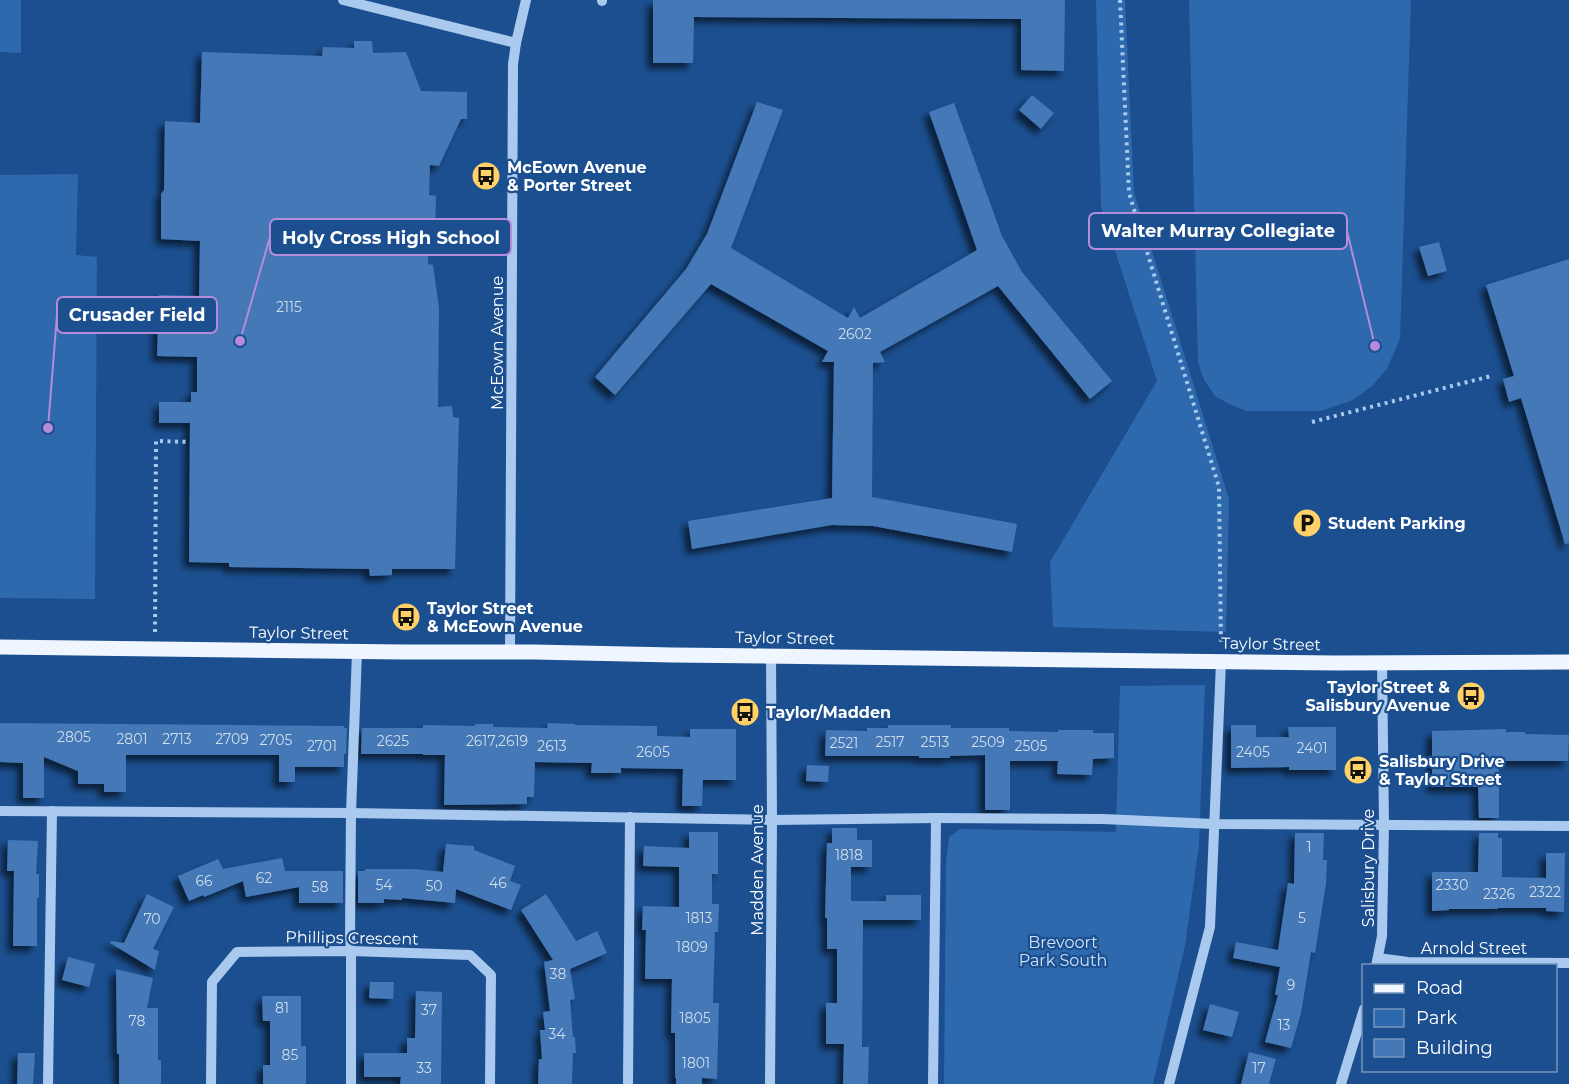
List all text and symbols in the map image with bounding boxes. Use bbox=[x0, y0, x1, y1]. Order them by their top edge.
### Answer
place label: McEown Avenue & Porter Street bbox=[507, 158, 647, 195]
bus stop icon: McEown Avenue & Porter Street bbox=[470, 160, 502, 192]
callout: Walter Murray Collegiate bbox=[1089, 213, 1347, 249]
callout: Holy Cross High School bbox=[270, 219, 511, 255]
text: Walter Murray Collegiate bbox=[1101, 220, 1335, 242]
text: Holy Cross High School bbox=[282, 227, 500, 249]
street label: McEown Avenue bbox=[488, 276, 507, 410]
callout: Crusader Field bbox=[57, 297, 217, 333]
house number: 2115 bbox=[276, 298, 302, 316]
text: Crusader Field bbox=[69, 304, 205, 326]
house number: 2602 bbox=[838, 325, 872, 343]
parking icon: Student Parking bbox=[1291, 507, 1323, 539]
place label: Student Parking bbox=[1328, 514, 1466, 533]
place label: Taylor Street & McEown Avenue bbox=[427, 599, 583, 636]
bus stop icon: Taylor Street & McEown Avenue bbox=[390, 601, 422, 633]
street label: Taylor Street bbox=[249, 623, 350, 643]
street label: Taylor Street bbox=[735, 628, 836, 648]
street label: Taylor Street bbox=[1221, 634, 1322, 654]
place label: Taylor Street & Salisbury Avenue bbox=[1305, 678, 1450, 715]
bus stop icon: Taylor Street & Salisbury Avenue bbox=[1455, 680, 1487, 712]
bus stop icon: Taylor/Madden bbox=[729, 696, 761, 728]
place label: Taylor/Madden bbox=[766, 703, 891, 722]
house number: 2805 bbox=[57, 728, 91, 746]
house number: 2801 bbox=[116, 730, 148, 748]
house number: 2713 bbox=[162, 730, 192, 748]
house number: 2709 bbox=[215, 730, 249, 748]
house number: 2705 bbox=[259, 731, 293, 749]
house number: 2625 bbox=[377, 732, 409, 750]
house number: 2617,2619 bbox=[466, 732, 528, 750]
house number: 2517 bbox=[875, 733, 905, 751]
house number: 2513 bbox=[921, 733, 950, 751]
house number: 2509 bbox=[971, 733, 1005, 751]
house number: 2521 bbox=[830, 734, 858, 752]
house number: 2701 bbox=[307, 737, 337, 755]
house number: 2613 bbox=[537, 737, 567, 755]
house number: 2505 bbox=[1014, 737, 1048, 755]
house number: 2401 bbox=[1296, 739, 1328, 757]
house number: 2605 bbox=[636, 743, 670, 761]
house number: 2405 bbox=[1236, 743, 1270, 761]
place label: Salisbury Drive & Taylor Street bbox=[1379, 752, 1505, 789]
bus stop icon: Salisbury Drive & Taylor Street bbox=[1342, 754, 1374, 786]
street label: Madden Avenue bbox=[748, 804, 767, 936]
street label: Salisbury Drive bbox=[1359, 809, 1378, 927]
house number: 1 bbox=[1306, 838, 1312, 856]
house number: 1818 bbox=[835, 846, 863, 864]
house number: 62 bbox=[256, 869, 272, 887]
house number: 66 bbox=[195, 872, 213, 890]
house number: 46 bbox=[489, 874, 507, 892]
house number: 54 bbox=[375, 876, 393, 894]
house number: 2330 bbox=[1436, 876, 1468, 894]
house number: 50 bbox=[425, 877, 443, 895]
house number: 58 bbox=[312, 878, 328, 896]
house number: 2322 bbox=[1529, 883, 1561, 901]
house number: 2326 bbox=[1483, 885, 1516, 903]
house number: 1813 bbox=[686, 909, 713, 927]
house number: 5 bbox=[1298, 909, 1306, 927]
house number: 70 bbox=[143, 910, 161, 928]
street label: Phillips Crescent bbox=[285, 927, 419, 949]
park label: Brevoort Park South bbox=[1019, 933, 1107, 970]
house number: 1809 bbox=[676, 938, 708, 956]
street label: Arnold Street bbox=[1421, 939, 1528, 958]
legend bbox=[1362, 964, 1557, 1072]
house number: 38 bbox=[550, 965, 566, 983]
house number: 9 bbox=[1287, 976, 1295, 994]
text: Road bbox=[1416, 977, 1463, 999]
house number: 81 bbox=[275, 999, 289, 1017]
house number: 37 bbox=[421, 1001, 437, 1019]
text: Park bbox=[1416, 1007, 1457, 1029]
house number: 1805 bbox=[679, 1009, 711, 1027]
house number: 78 bbox=[129, 1012, 146, 1030]
house number: 13 bbox=[1278, 1016, 1291, 1034]
house number: 34 bbox=[548, 1025, 566, 1043]
text: Building bbox=[1416, 1037, 1493, 1059]
house number: 85 bbox=[282, 1046, 299, 1064]
house number: 1801 bbox=[682, 1054, 710, 1072]
house number: 33 bbox=[416, 1059, 432, 1077]
house number: 17 bbox=[1252, 1059, 1266, 1077]

